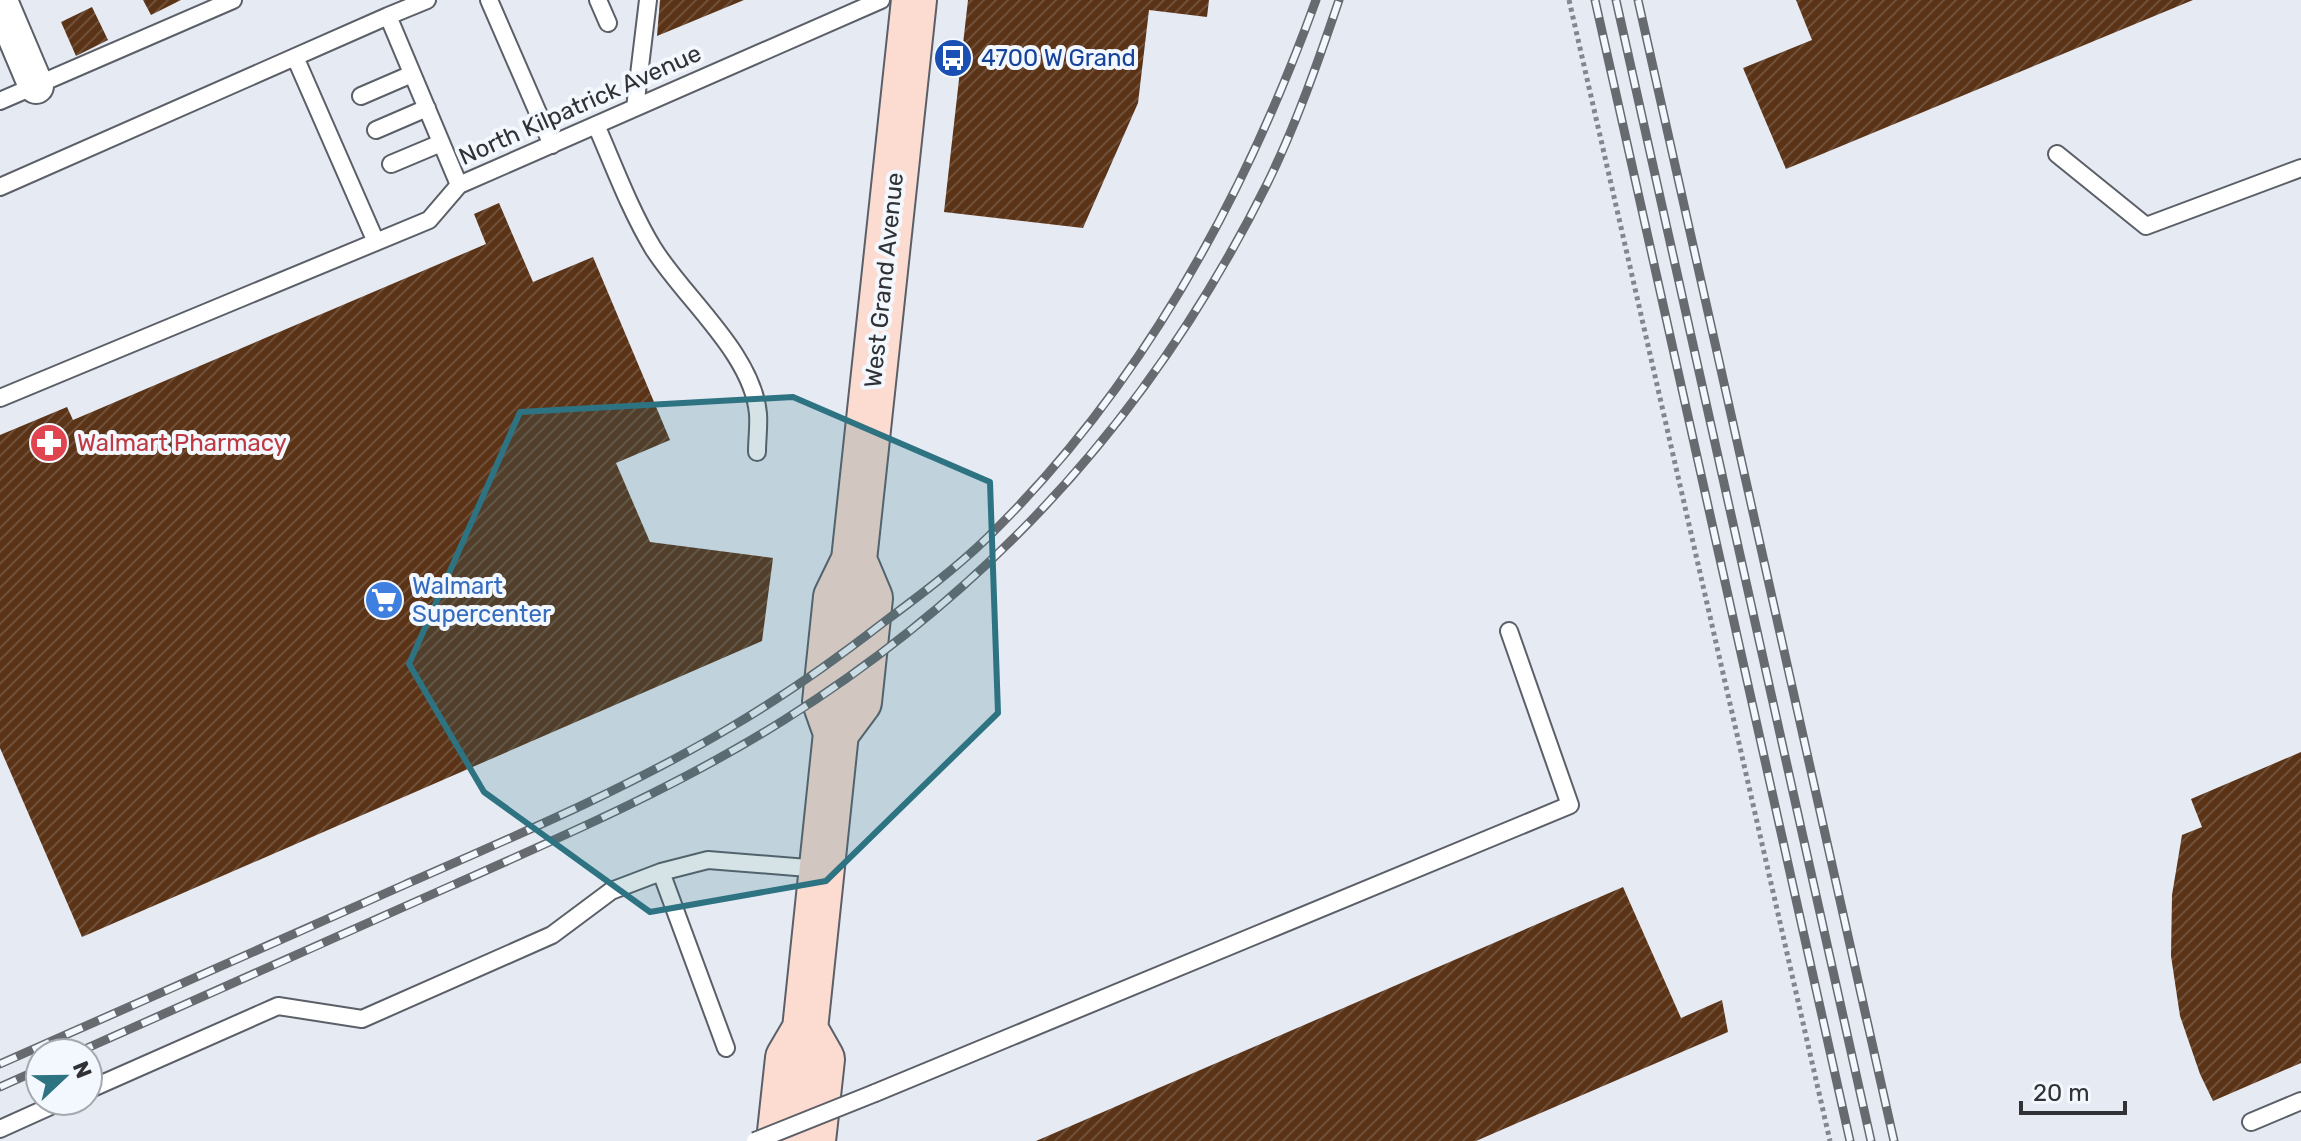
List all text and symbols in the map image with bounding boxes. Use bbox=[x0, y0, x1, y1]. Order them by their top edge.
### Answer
bus stop icon: 4700 W Grand bbox=[932, 37, 974, 79]
street label: North Kilpatrick Avenue bbox=[455, 39, 705, 171]
place label: 4700 W Grand bbox=[981, 44, 1136, 72]
street label: West Grand Avenue bbox=[859, 171, 909, 389]
pharmacy icon: Walmart Pharmacy bbox=[28, 422, 70, 464]
place label: Walmart Pharmacy bbox=[77, 429, 287, 457]
place label: Walmart Supercenter bbox=[412, 572, 551, 628]
supermarket icon: Walmart Supercenter bbox=[363, 579, 405, 621]
north arrow bbox=[24, 1037, 104, 1117]
text: N bbox=[67, 1057, 98, 1082]
scale bar bbox=[2021, 1065, 2125, 1115]
text: 20 m bbox=[2033, 1079, 2090, 1107]

